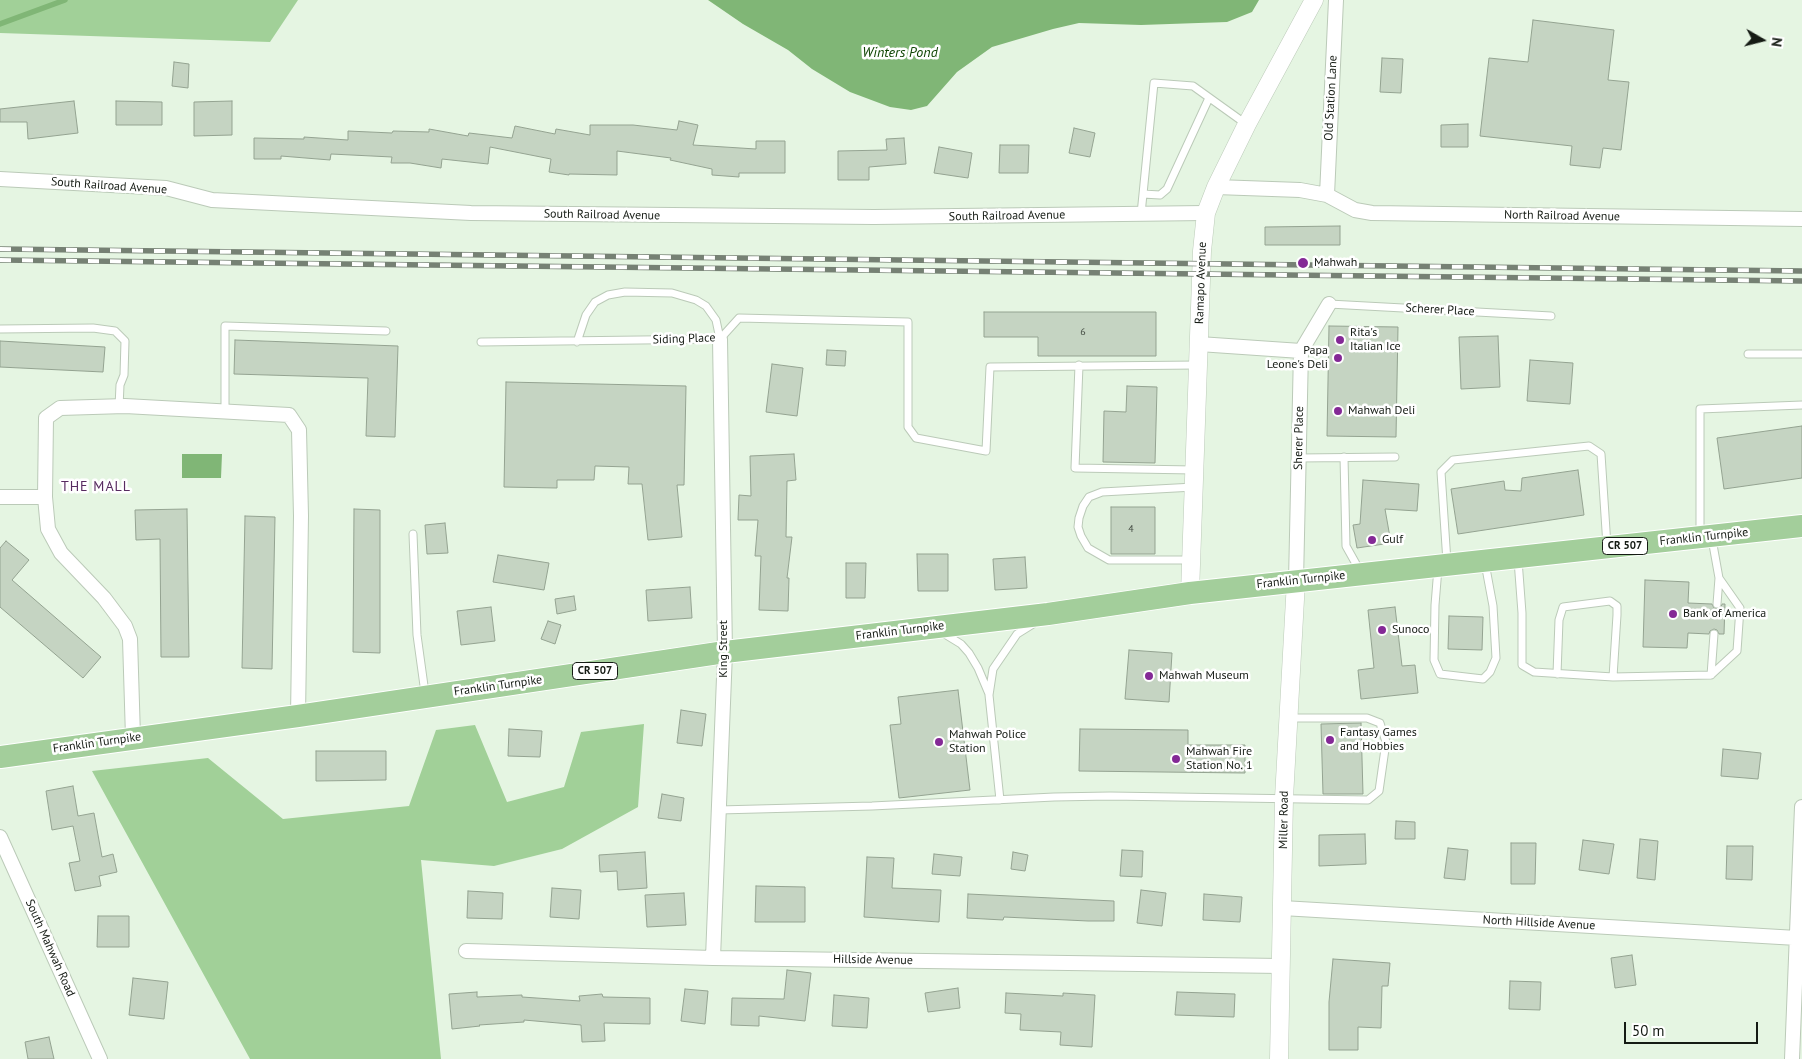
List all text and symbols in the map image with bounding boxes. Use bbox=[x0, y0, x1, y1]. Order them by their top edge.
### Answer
north arrow bbox=[1737, 15, 1787, 65]
text: N bbox=[1767, 36, 1786, 48]
water label: Winters Pond bbox=[862, 45, 938, 61]
street label: Old Station Lane bbox=[1322, 55, 1340, 141]
street label: South Railroad Avenue bbox=[50, 175, 168, 197]
street label: South Railroad Avenue bbox=[544, 207, 660, 223]
street label: South Railroad Avenue bbox=[949, 208, 1065, 224]
street label: North Railroad Avenue bbox=[1504, 208, 1620, 224]
street label: Ramapo Avenue bbox=[1192, 242, 1210, 324]
marker: Mahwah bbox=[1296, 256, 1310, 270]
place label: Mahwah bbox=[1314, 256, 1357, 270]
street label: Scherer Place bbox=[1405, 301, 1475, 319]
house number: 6 bbox=[1080, 326, 1086, 338]
place label: Rita's Italian Ice bbox=[1350, 326, 1401, 354]
street label: Siding Place bbox=[652, 331, 716, 347]
marker: Rita's Italian Ice bbox=[1334, 334, 1346, 346]
place label: Papa Leone's Deli bbox=[1267, 344, 1328, 372]
marker: Papa Leone's Deli bbox=[1332, 352, 1344, 364]
place label: Mahwah Deli bbox=[1348, 404, 1415, 418]
marker: Mahwah Deli bbox=[1332, 405, 1344, 417]
street label: Sherer Place bbox=[1291, 406, 1307, 470]
district label: THE MALL bbox=[60, 479, 132, 495]
house number: 4 bbox=[1128, 523, 1134, 535]
street label: Franklin Turnpike bbox=[1659, 525, 1749, 549]
place label: Gulf bbox=[1382, 533, 1403, 547]
marker: Gulf bbox=[1366, 534, 1378, 546]
road number: CR 507 bbox=[1602, 538, 1648, 554]
street label: Franklin Turnpike bbox=[1256, 568, 1346, 592]
place label: Bank of America bbox=[1683, 607, 1766, 621]
marker: Bank of America bbox=[1667, 608, 1679, 620]
street label: Franklin Turnpike bbox=[855, 618, 945, 644]
street label: King Street bbox=[717, 620, 731, 678]
place label: Sunoco bbox=[1392, 623, 1429, 637]
marker: Sunoco bbox=[1376, 624, 1388, 636]
road number: CR 507 bbox=[572, 662, 618, 679]
place label: Mahwah Museum bbox=[1159, 669, 1249, 683]
marker: Mahwah Museum bbox=[1143, 670, 1155, 682]
street label: Franklin Turnpike bbox=[453, 673, 543, 699]
place label: Fantasy Games and Hobbies bbox=[1340, 726, 1417, 754]
place label: Mahwah Police Station bbox=[949, 728, 1026, 756]
street label: Franklin Turnpike bbox=[52, 730, 142, 756]
marker: Fantasy Games and Hobbies bbox=[1324, 734, 1336, 746]
marker: Mahwah Police Station bbox=[933, 736, 945, 748]
place label: Mahwah Fire Station No. 1 bbox=[1186, 745, 1253, 773]
marker: Mahwah Fire Station No. 1 bbox=[1170, 753, 1182, 765]
street label: Miller Road bbox=[1276, 791, 1292, 849]
street label: South Mahwah Road bbox=[22, 897, 78, 999]
street label: North Hillside Avenue bbox=[1482, 913, 1596, 933]
street label: Hillside Avenue bbox=[833, 952, 913, 968]
scale bar bbox=[1627, 1012, 1761, 1044]
text: 50 m bbox=[1632, 1021, 1665, 1040]

